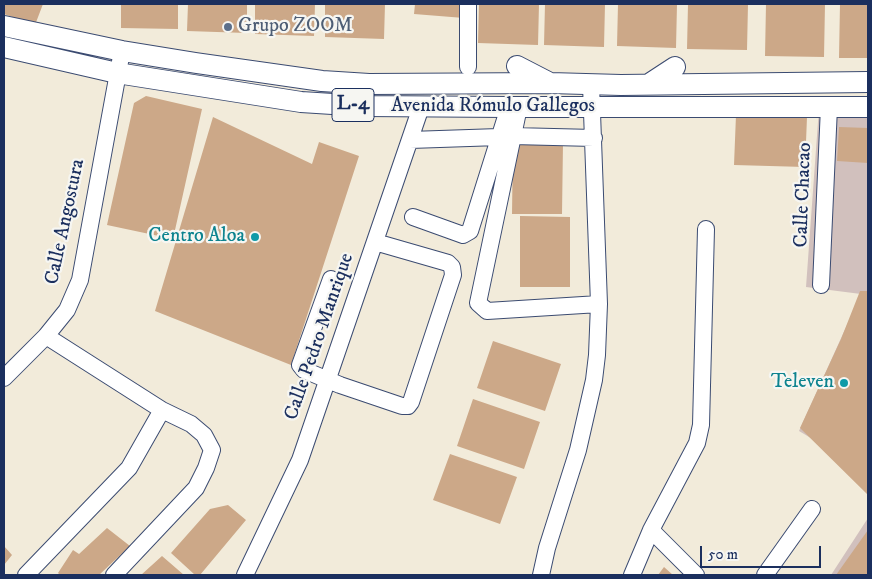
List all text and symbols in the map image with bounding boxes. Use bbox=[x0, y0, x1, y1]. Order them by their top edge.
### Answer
place label: Grupo ZOOM bbox=[238, 15, 352, 39]
marker: Grupo ZOOM bbox=[222, 21, 234, 33]
road number: L-4 bbox=[332, 88, 374, 122]
street label: Avenida Rómulo Gallegos bbox=[391, 95, 595, 119]
street label: Calle Chacao bbox=[790, 142, 818, 248]
street label: Calle Angostura bbox=[41, 157, 91, 287]
place label: Centro Aloa bbox=[148, 225, 245, 249]
marker: Centro Aloa bbox=[249, 231, 261, 243]
street label: Calle Pedro Manrique bbox=[280, 250, 360, 424]
place label: Televen bbox=[771, 371, 834, 395]
marker: Televen bbox=[838, 377, 850, 389]
scale bar bbox=[702, 536, 823, 568]
text: 50 m bbox=[708, 545, 738, 564]

